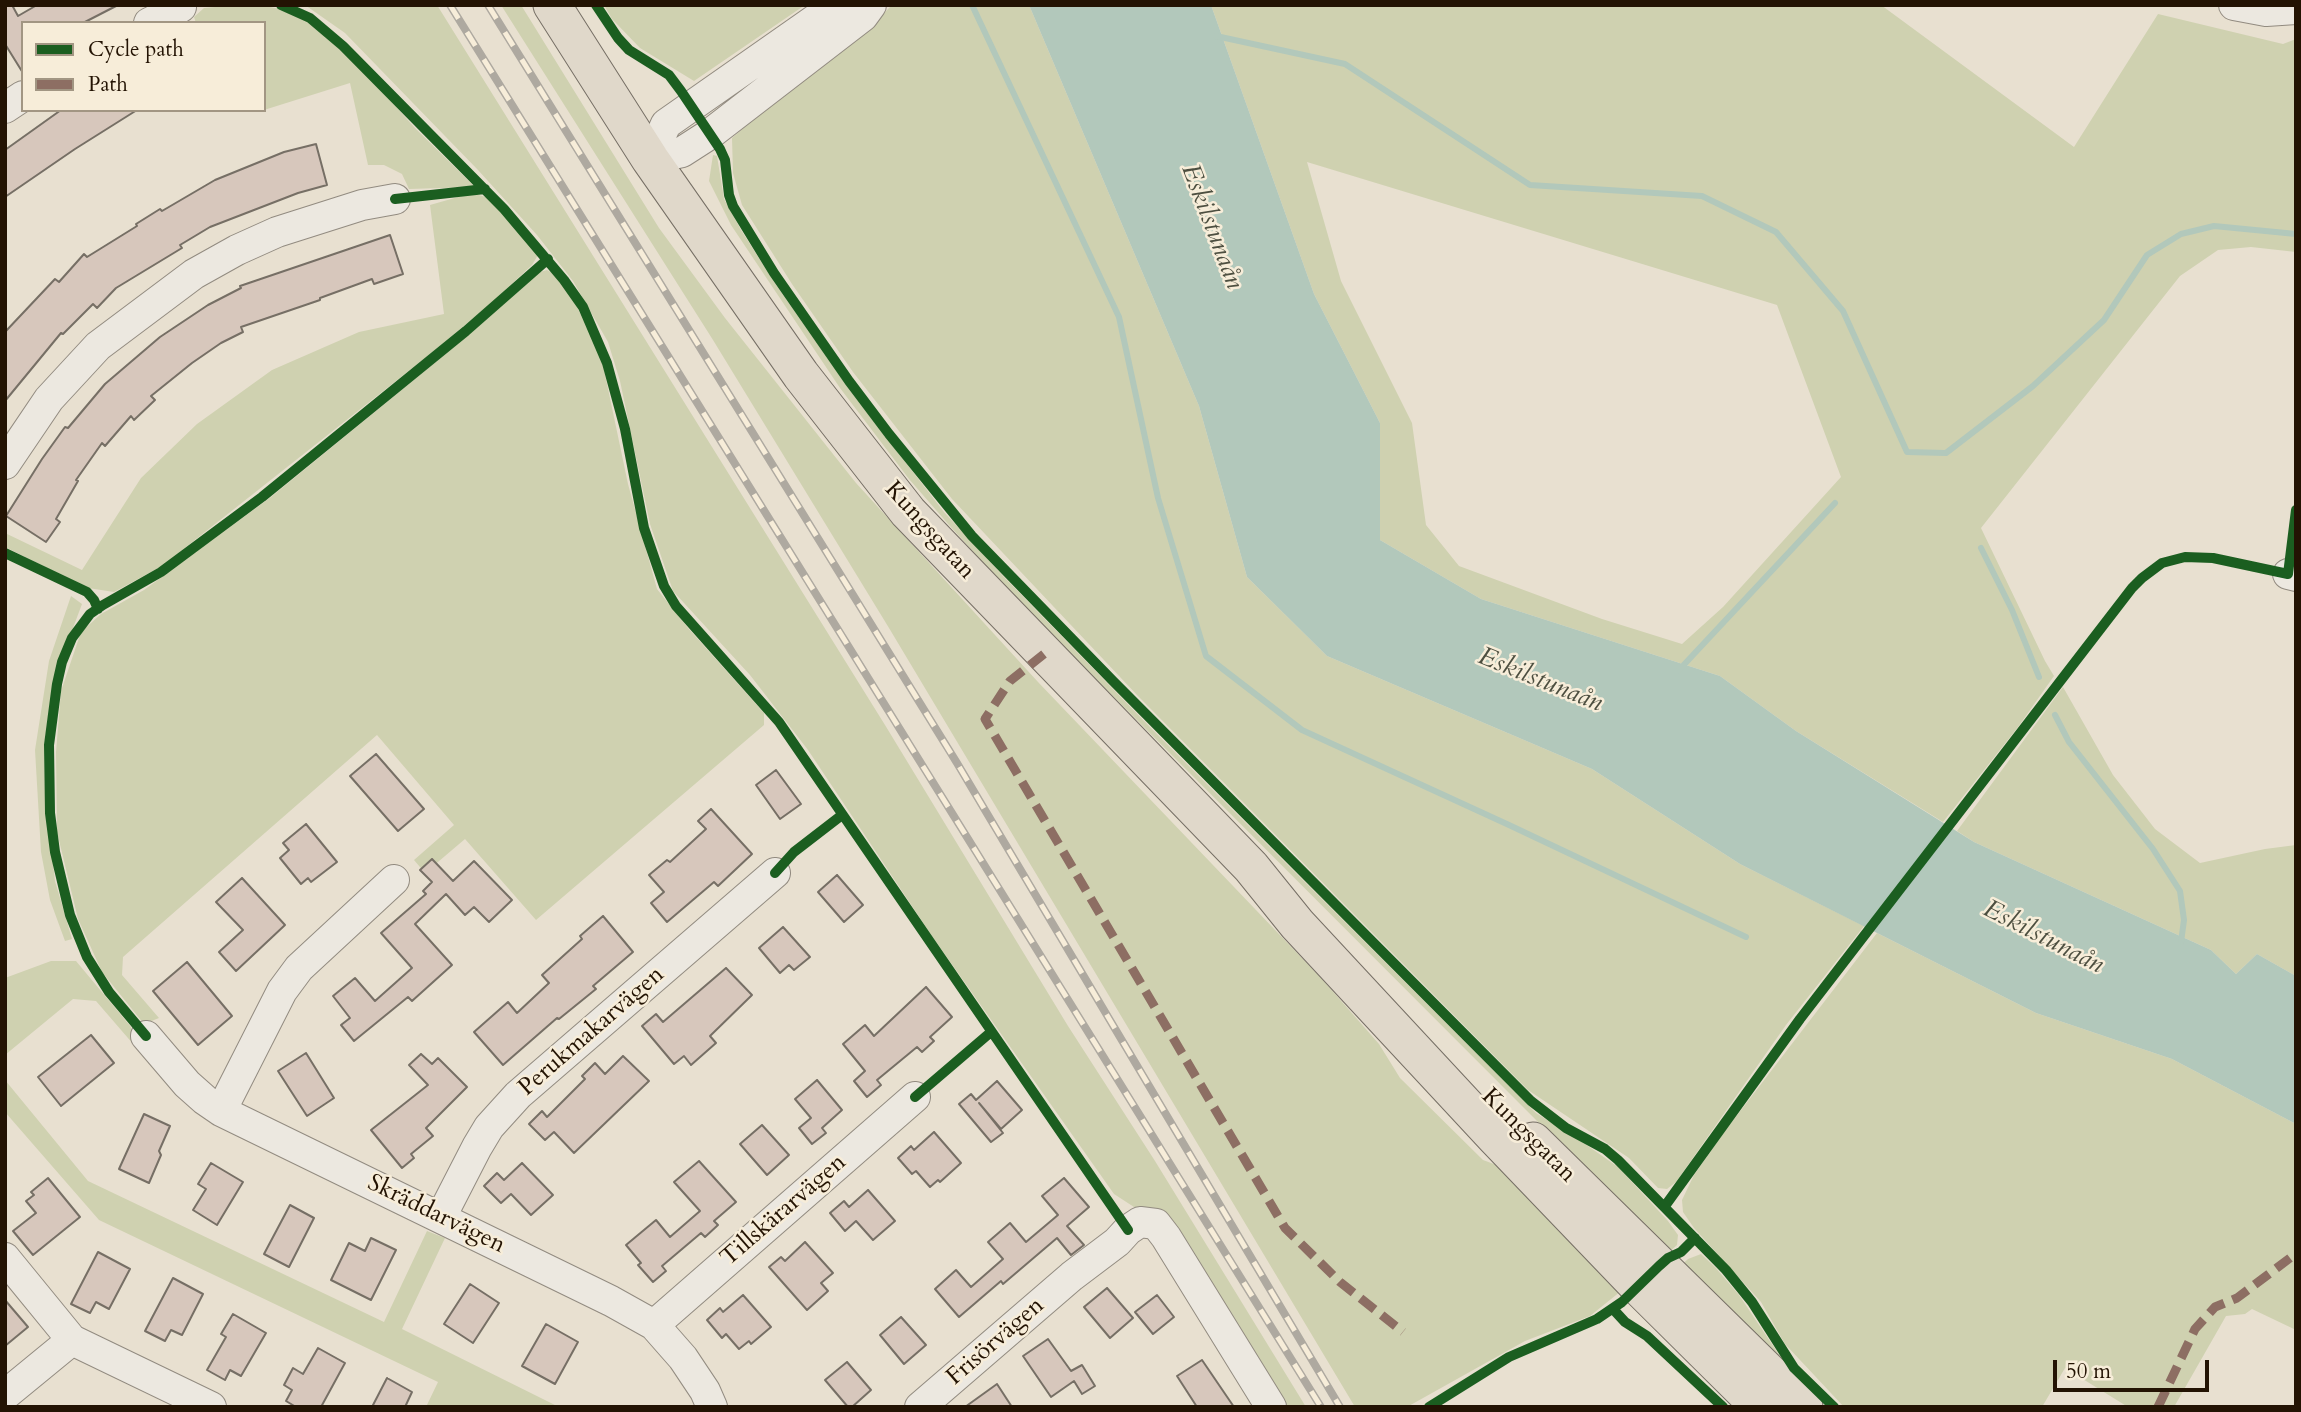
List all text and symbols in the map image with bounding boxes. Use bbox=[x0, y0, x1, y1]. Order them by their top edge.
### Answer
legend bbox=[21, 21, 266, 112]
text: Cycle path bbox=[88, 35, 184, 64]
text: Path bbox=[88, 70, 128, 99]
water label: Eskilstunaån bbox=[1173, 160, 1249, 294]
street label: Kungsgatan bbox=[878, 476, 980, 586]
water label: Eskilstunaån bbox=[1473, 642, 1607, 720]
water label: Eskilstunaån bbox=[1978, 894, 2108, 982]
street label: Perukmakarvägen bbox=[513, 961, 671, 1103]
street label: Kungsgatan bbox=[1475, 1083, 1581, 1189]
street label: Tillskärarvägen bbox=[715, 1149, 853, 1273]
street label: Skräddarvägen bbox=[362, 1169, 510, 1261]
street label: Frisörvägen bbox=[941, 1292, 1051, 1392]
scale bar bbox=[2056, 1346, 2212, 1390]
text: 50 m bbox=[2066, 1357, 2111, 1386]

